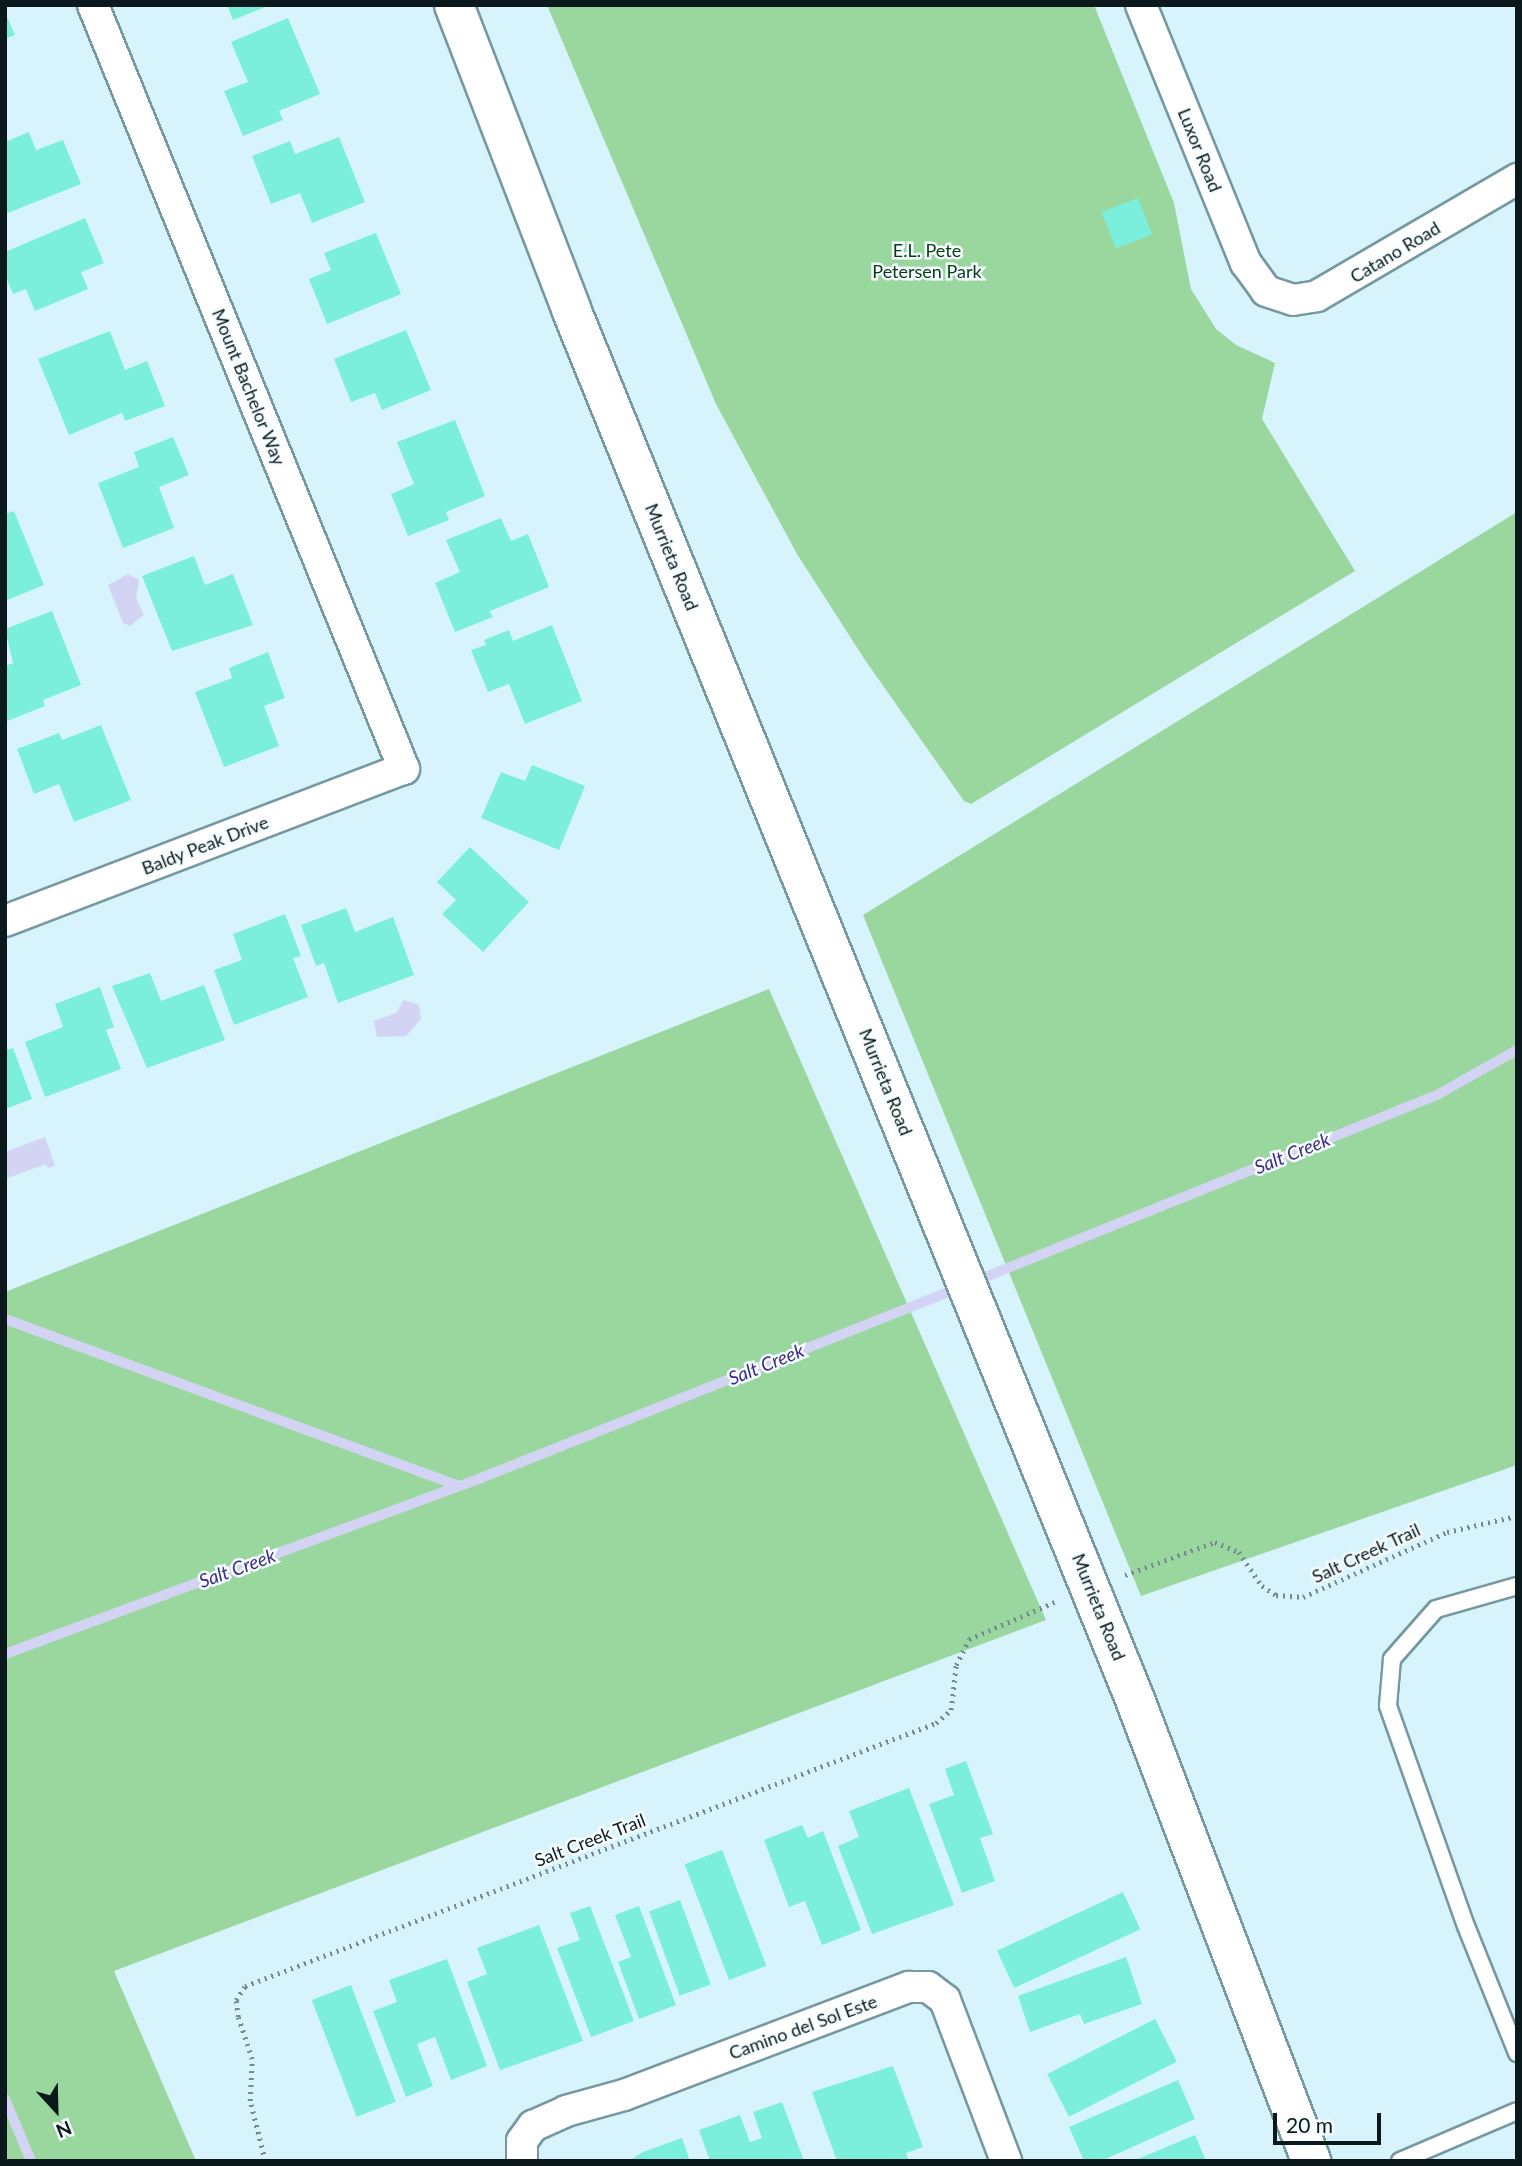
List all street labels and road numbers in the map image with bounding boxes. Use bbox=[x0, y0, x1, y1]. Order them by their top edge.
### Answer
street label: Luxor Road bbox=[1173, 105, 1227, 195]
street label: Catano Road bbox=[1346, 217, 1444, 287]
street label: Mount Bachelor Way bbox=[208, 305, 290, 469]
street label: Murrieta Road bbox=[641, 500, 703, 614]
street label: Baldy Peak Drive bbox=[139, 811, 271, 879]
street label: Murrieta Road bbox=[855, 1025, 917, 1139]
street label: Salt Creek Trail bbox=[1308, 1518, 1424, 1588]
street label: Murrieta Road bbox=[1068, 1550, 1130, 1664]
street label: Salt Creek Trail bbox=[531, 1809, 649, 1871]
street label: Camino del Sol Este bbox=[726, 1990, 880, 2064]

